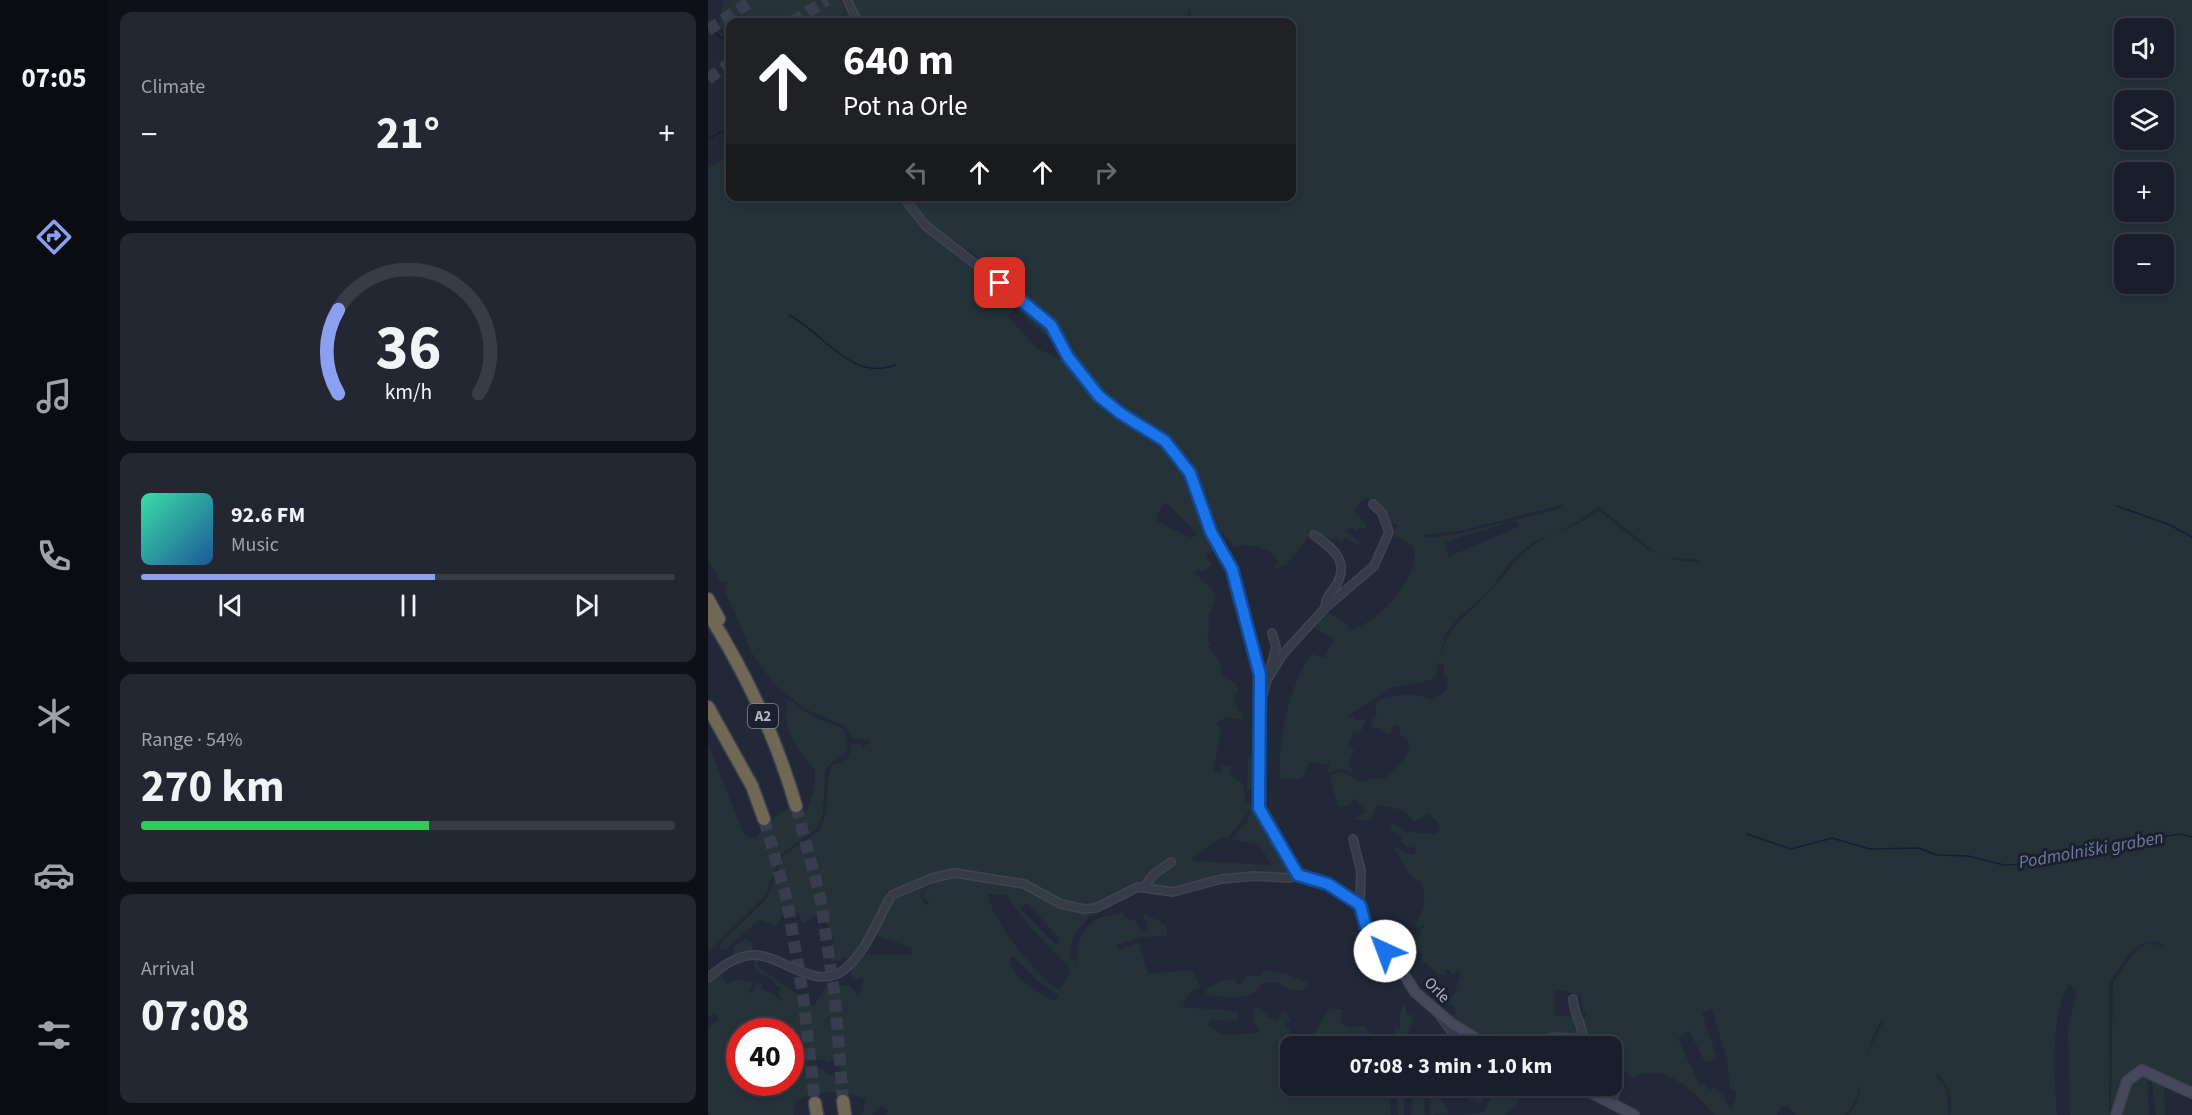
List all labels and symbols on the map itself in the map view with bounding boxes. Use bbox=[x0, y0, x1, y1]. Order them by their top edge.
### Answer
pin bbox=[974, 257, 1025, 308]
road number: A2 bbox=[748, 704, 778, 728]
water label: Podmolniški graben bbox=[2017, 825, 2165, 875]
position arrow bbox=[1353, 919, 1417, 983]
street label: Orle bbox=[1419, 972, 1455, 1008]
speed limit sign: 40 bbox=[726, 1018, 804, 1096]

